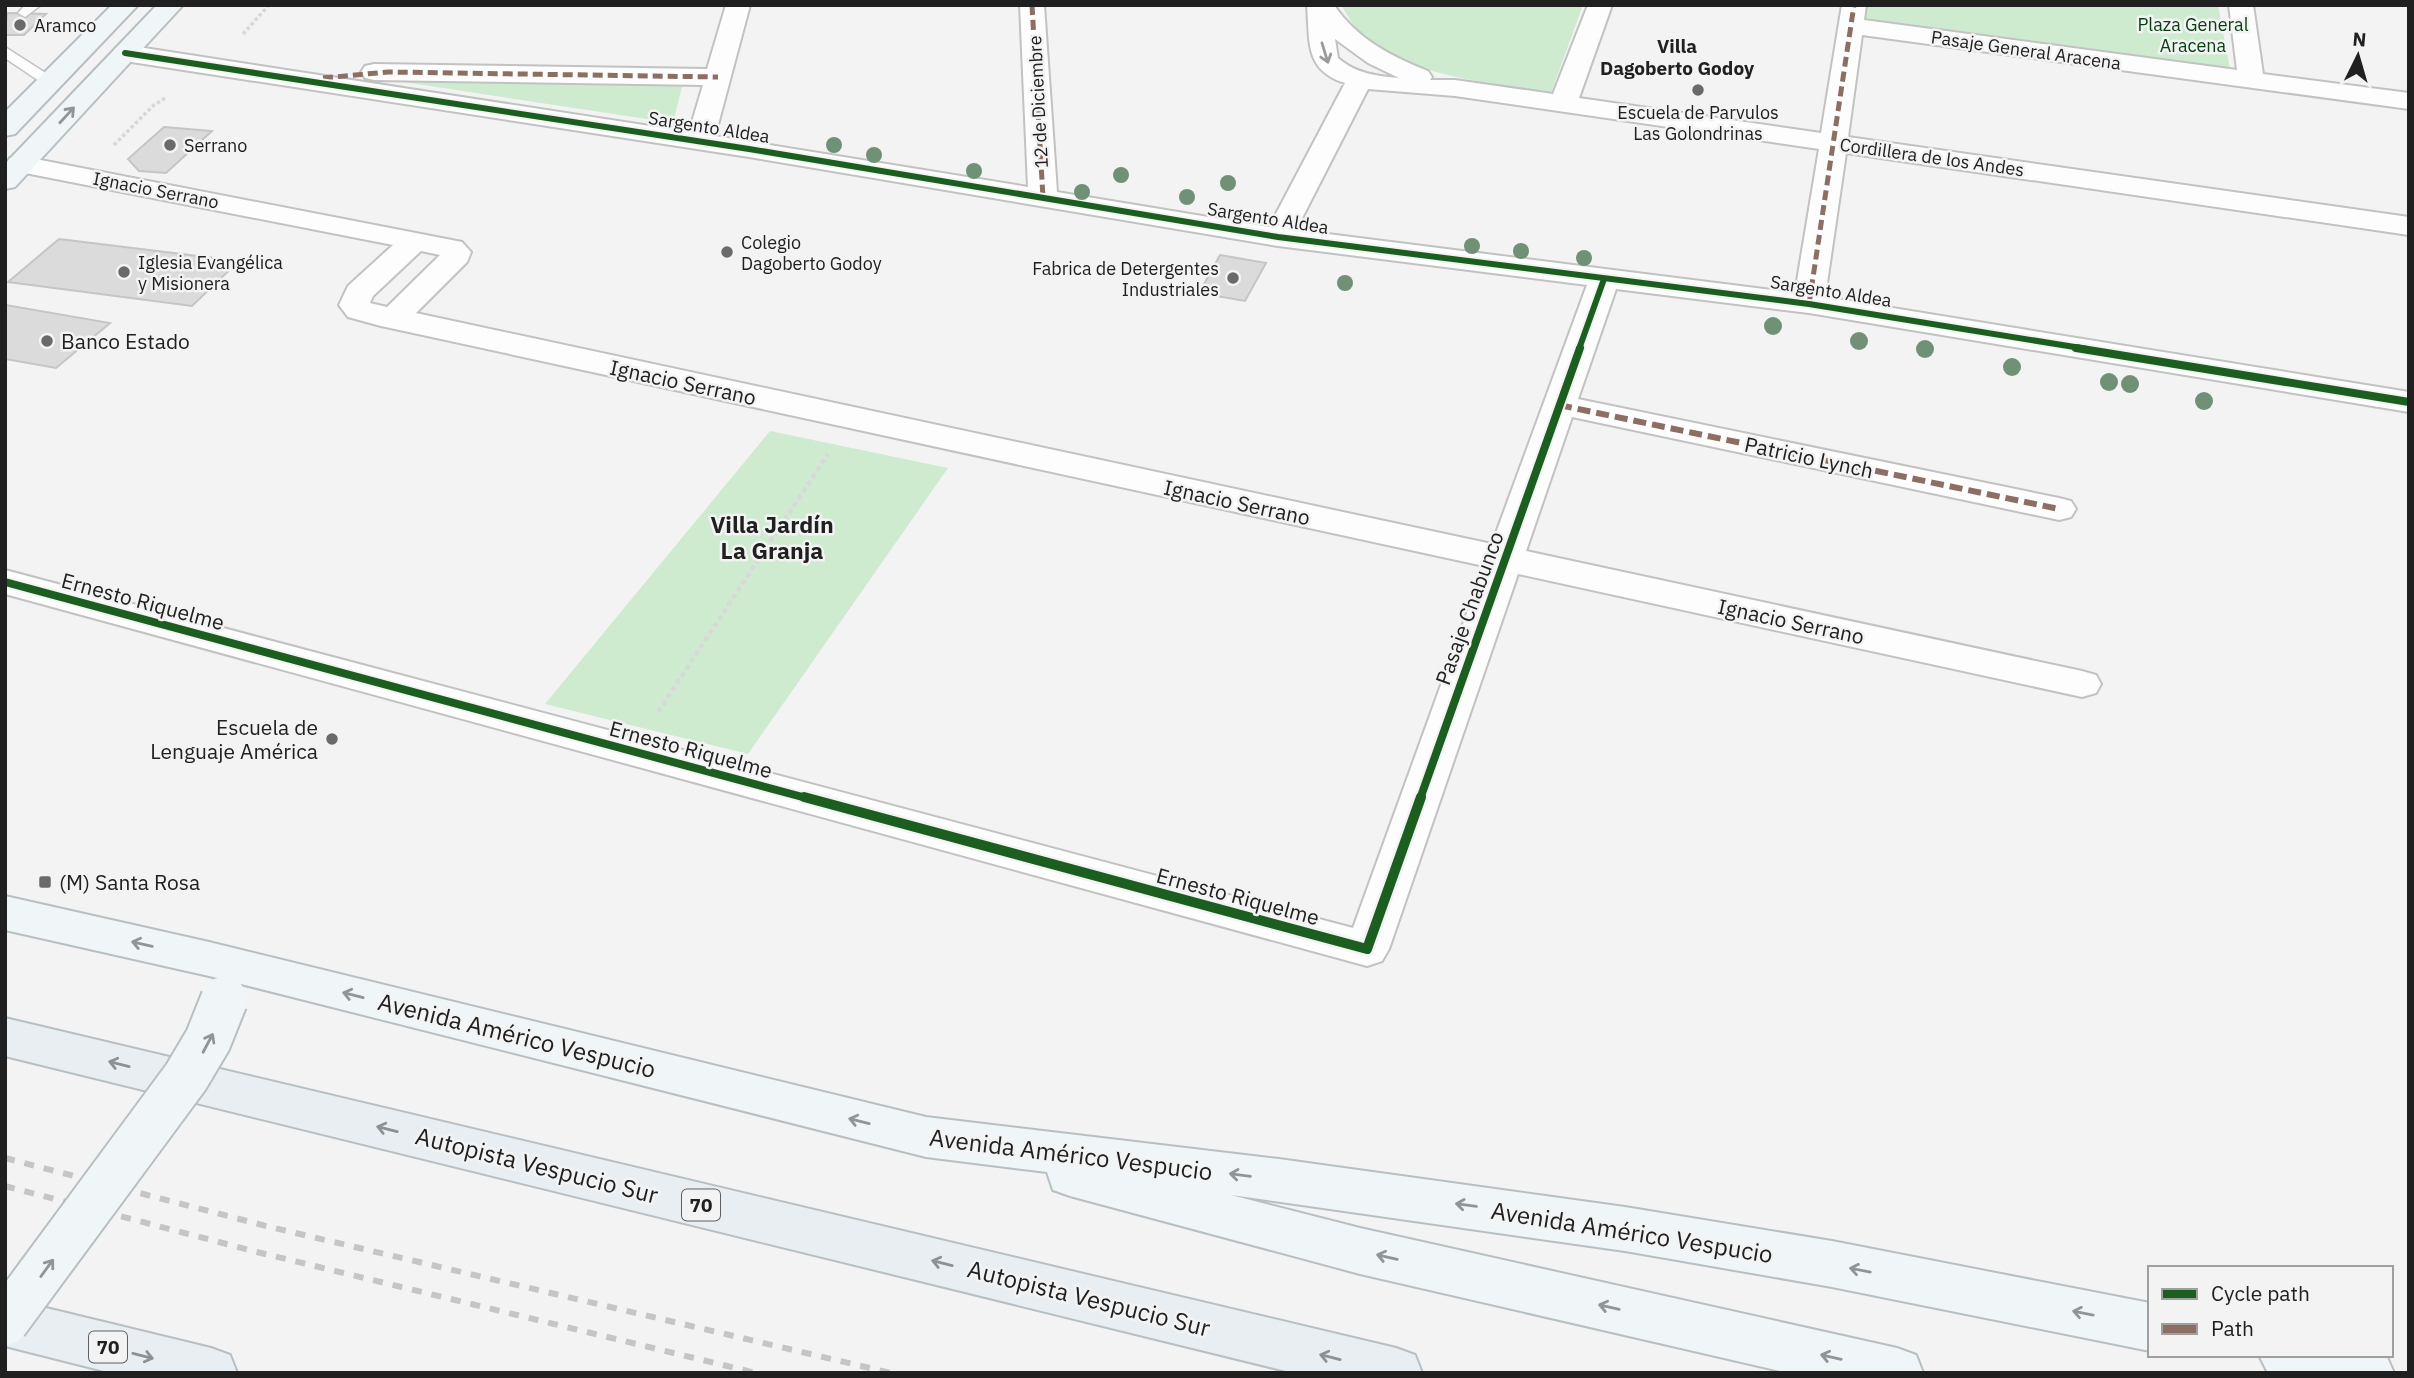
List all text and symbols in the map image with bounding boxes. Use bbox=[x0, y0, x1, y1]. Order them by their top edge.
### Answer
park label: Plaza General Aracena bbox=[2137, 13, 2249, 57]
place label: Aramco bbox=[34, 14, 96, 37]
marker: Aramco bbox=[12, 17, 28, 33]
north arrow bbox=[2323, 21, 2393, 91]
street label: Pasaje General Aracena bbox=[1930, 25, 2123, 75]
text: N bbox=[2352, 27, 2367, 52]
district label: Villa Dagoberto Godoy bbox=[1600, 34, 1755, 80]
street label: 12 de Diciembre bbox=[1023, 35, 1053, 169]
one-way arrow bbox=[1319, 41, 1332, 63]
marker: Escuela de Parvulos Las Golondrinas bbox=[1690, 82, 1706, 98]
place label: Escuela de Parvulos Las Golondrinas bbox=[1617, 101, 1779, 145]
one-way arrow bbox=[59, 106, 75, 124]
street label: Sargento Aldea bbox=[647, 106, 772, 148]
street label: Cordillera de los Andes bbox=[1838, 133, 2026, 181]
place label: Serrano bbox=[184, 134, 247, 157]
marker: Serrano bbox=[162, 137, 178, 153]
street label: Ignacio Serrano bbox=[91, 167, 221, 213]
street label: Sargento Aldea bbox=[1206, 197, 1331, 239]
place label: Colegio Dagoberto Godoy bbox=[741, 231, 882, 275]
marker: Colegio Dagoberto Godoy bbox=[719, 244, 735, 260]
place label: Iglesia Evangélica y Misionera bbox=[138, 251, 283, 295]
place label: Fabrica de Detergentes Industriales bbox=[1032, 257, 1219, 301]
marker: Iglesia Evangélica y Misionera bbox=[116, 264, 132, 280]
marker: Fabrica de Detergentes Industriales bbox=[1225, 270, 1241, 286]
street label: Sargento Aldea bbox=[1769, 270, 1894, 312]
place label: Banco Estado bbox=[61, 327, 190, 355]
marker: Banco Estado bbox=[39, 333, 55, 349]
street label: Ignacio Serrano bbox=[607, 353, 759, 411]
street label: Patricio Lynch bbox=[1742, 430, 1876, 484]
street label: Ignacio Serrano bbox=[1161, 473, 1313, 531]
district label: Villa Jardín La Granja bbox=[710, 509, 834, 565]
street label: Pasaje Chabunco bbox=[1428, 527, 1510, 689]
street label: Ernesto Riquelme bbox=[59, 566, 227, 636]
street label: Ignacio Serrano bbox=[1715, 592, 1867, 650]
place label: Escuela de Lenguaje América bbox=[150, 713, 318, 765]
street label: Ernesto Riquelme bbox=[607, 714, 775, 784]
marker: Escuela de Lenguaje América bbox=[324, 731, 340, 747]
street label: Ernesto Riquelme bbox=[1154, 861, 1322, 931]
place label: (M) Santa Rosa bbox=[59, 868, 200, 896]
marker: (M) Santa Rosa bbox=[37, 874, 53, 890]
one-way arrow bbox=[131, 937, 154, 950]
street label: Avenida Américo Vespucio bbox=[375, 985, 659, 1085]
one-way arrow bbox=[342, 988, 365, 1001]
one-way arrow bbox=[201, 1033, 215, 1054]
one-way arrow bbox=[108, 1057, 131, 1070]
one-way arrow bbox=[849, 1114, 871, 1127]
street label: Autopista Vespucio Sur bbox=[412, 1119, 662, 1211]
street label: Avenida Américo Vespucio bbox=[928, 1121, 1214, 1187]
one-way arrow bbox=[377, 1122, 399, 1135]
one-way arrow bbox=[1230, 1169, 1252, 1182]
road number: 70 bbox=[682, 1190, 720, 1220]
street label: Avenida Américo Vespucio bbox=[1489, 1194, 1775, 1270]
one-way arrow bbox=[1455, 1198, 1478, 1211]
one-way arrow bbox=[1376, 1249, 1399, 1263]
street label: Autopista Vespucio Sur bbox=[964, 1252, 1214, 1344]
one-way arrow bbox=[931, 1256, 954, 1269]
one-way arrow bbox=[39, 1259, 54, 1278]
one-way arrow bbox=[1849, 1262, 1872, 1276]
legend bbox=[2148, 1266, 2393, 1357]
text: Cycle path bbox=[2211, 1279, 2310, 1307]
one-way arrow bbox=[1598, 1299, 1621, 1313]
one-way arrow bbox=[2072, 1306, 2095, 1320]
text: Path bbox=[2211, 1314, 2254, 1342]
road number: 70 bbox=[89, 1331, 127, 1362]
one-way arrow bbox=[1820, 1349, 1843, 1363]
one-way arrow bbox=[131, 1350, 154, 1363]
one-way arrow bbox=[1319, 1350, 1342, 1363]

